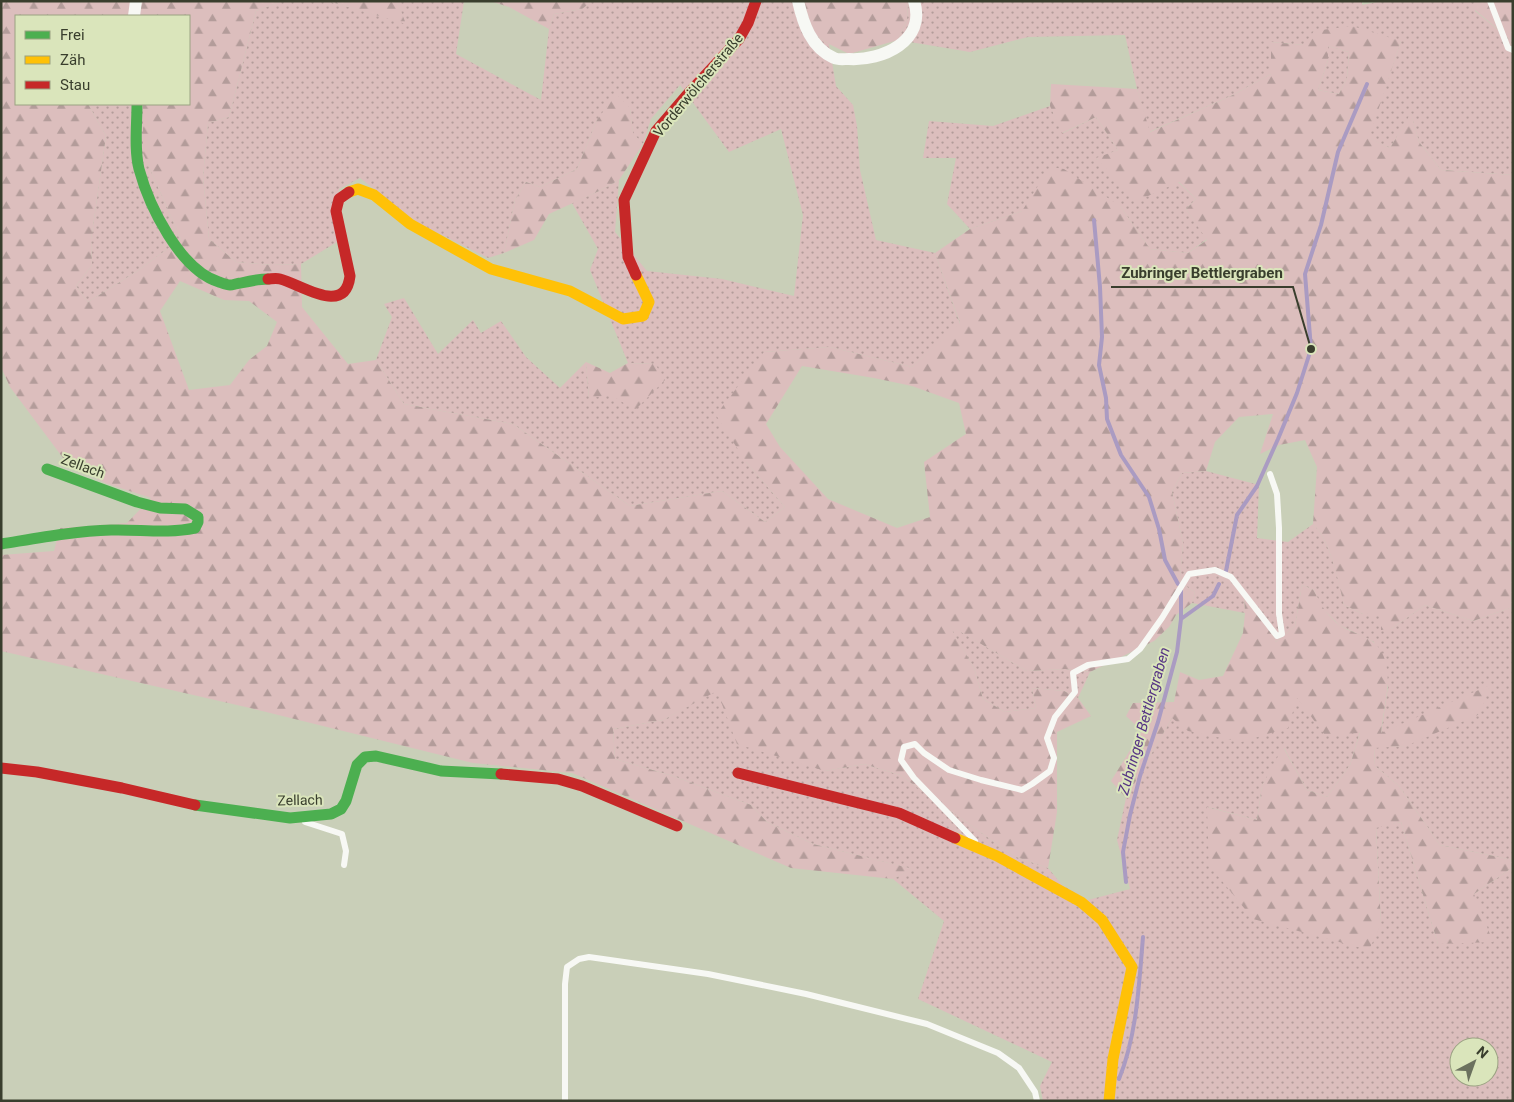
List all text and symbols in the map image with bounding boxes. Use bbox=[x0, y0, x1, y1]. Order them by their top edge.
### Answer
legend bbox=[15, 15, 190, 105]
text: Frei bbox=[60, 26, 85, 44]
street label: Vorderwölcherstraße bbox=[650, 30, 746, 140]
text: Zäh bbox=[60, 51, 85, 69]
text: Stau bbox=[60, 76, 90, 94]
callout: Zubringer Bettlergraben bbox=[1111, 257, 1293, 287]
text: Zubringer Bettlergraben bbox=[1121, 264, 1283, 282]
street label: Zellach bbox=[59, 451, 107, 481]
water label: Zubringer Bettlergraben bbox=[1114, 645, 1174, 798]
street label: Zellach bbox=[277, 792, 323, 808]
north arrow bbox=[1449, 1037, 1499, 1087]
text: N bbox=[1474, 1043, 1492, 1061]

